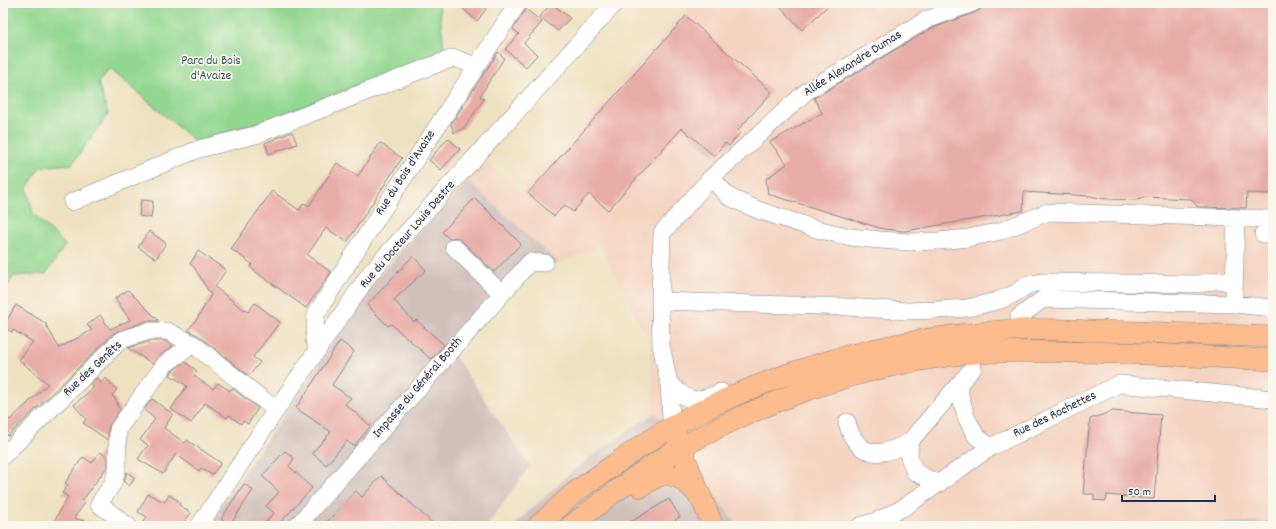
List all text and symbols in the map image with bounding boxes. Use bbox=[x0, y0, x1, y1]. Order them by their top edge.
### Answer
street label: Allée Alexandre Dumas bbox=[800, 26, 906, 102]
park label: Parc du Bois d'Avaize bbox=[181, 52, 241, 86]
street label: Rue du Bois d'Avaize bbox=[371, 126, 441, 219]
street label: Rue du Docteur Louis Destre bbox=[356, 177, 461, 293]
street label: Impasse du Général Booth bbox=[369, 333, 467, 443]
street label: Rue des Genêts bbox=[59, 336, 127, 402]
street label: Rue des Rochettes bbox=[1010, 387, 1100, 443]
scale bar bbox=[1122, 477, 1215, 503]
text: 50 m bbox=[1128, 484, 1151, 501]

